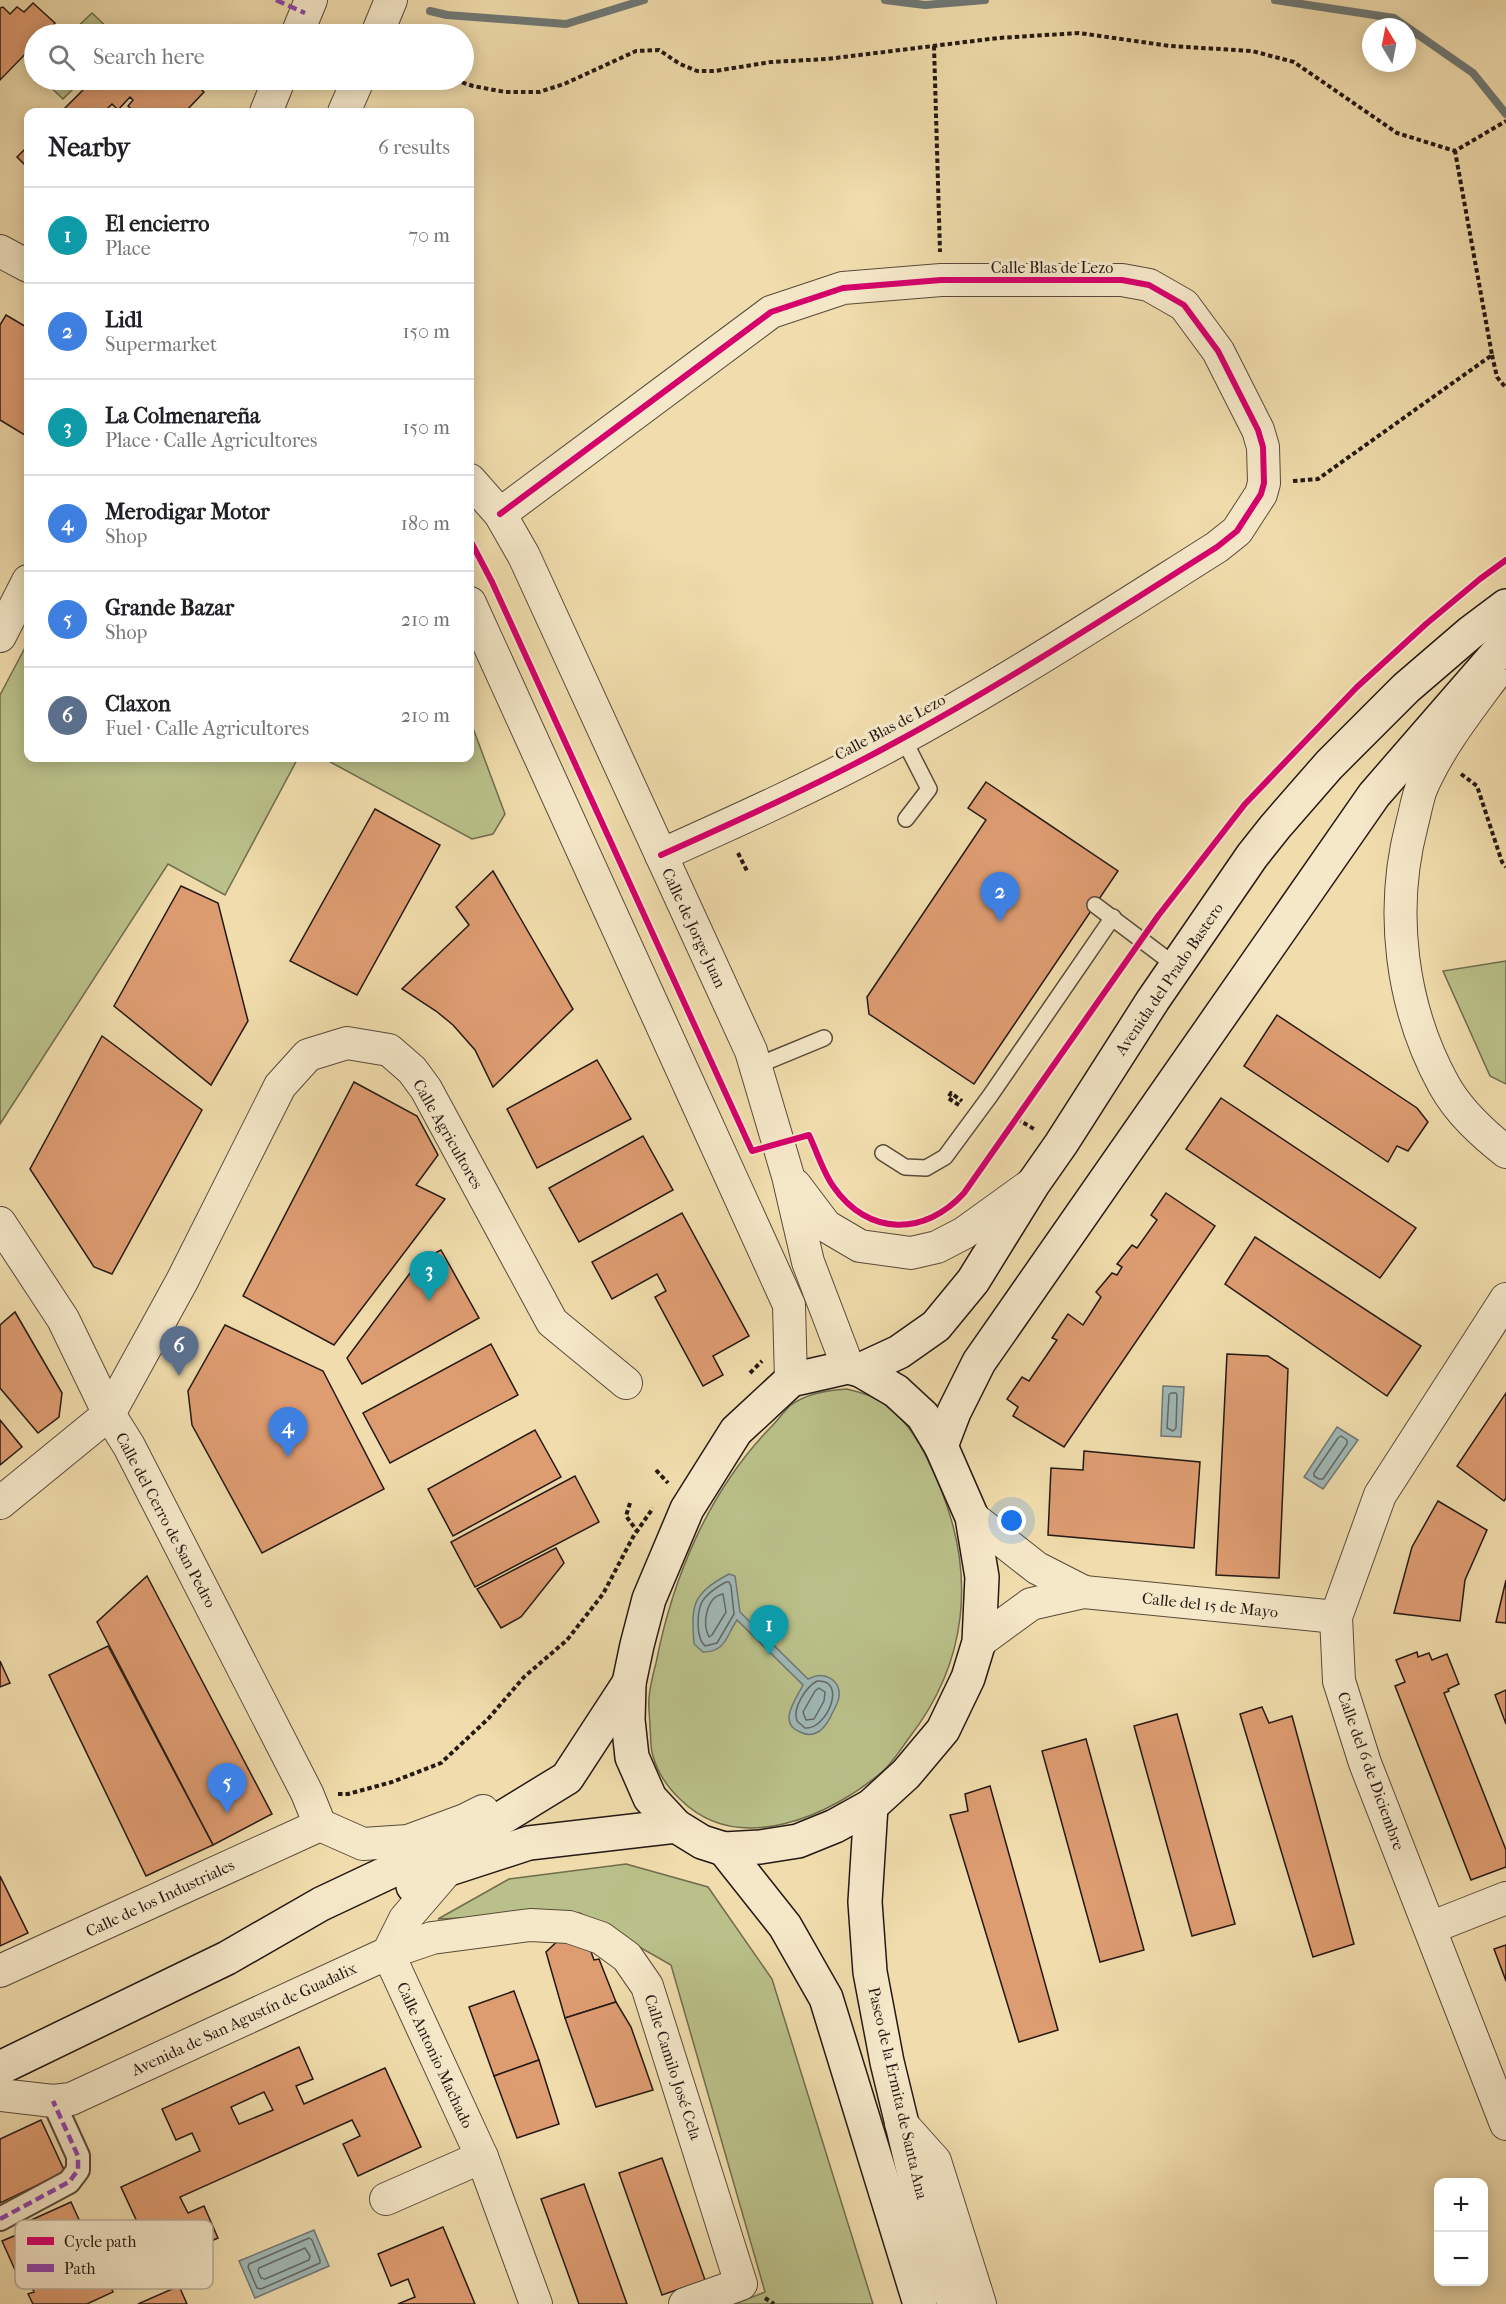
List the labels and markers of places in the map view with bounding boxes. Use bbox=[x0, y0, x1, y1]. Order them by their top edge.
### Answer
pin: 2 bbox=[980, 872, 1020, 922]
pin: 3 bbox=[410, 1252, 448, 1301]
pin: 6 bbox=[160, 1326, 198, 1376]
pin: 4 bbox=[268, 1408, 308, 1457]
pin: 1 bbox=[750, 1606, 788, 1655]
pin: 5 bbox=[208, 1764, 246, 1813]

